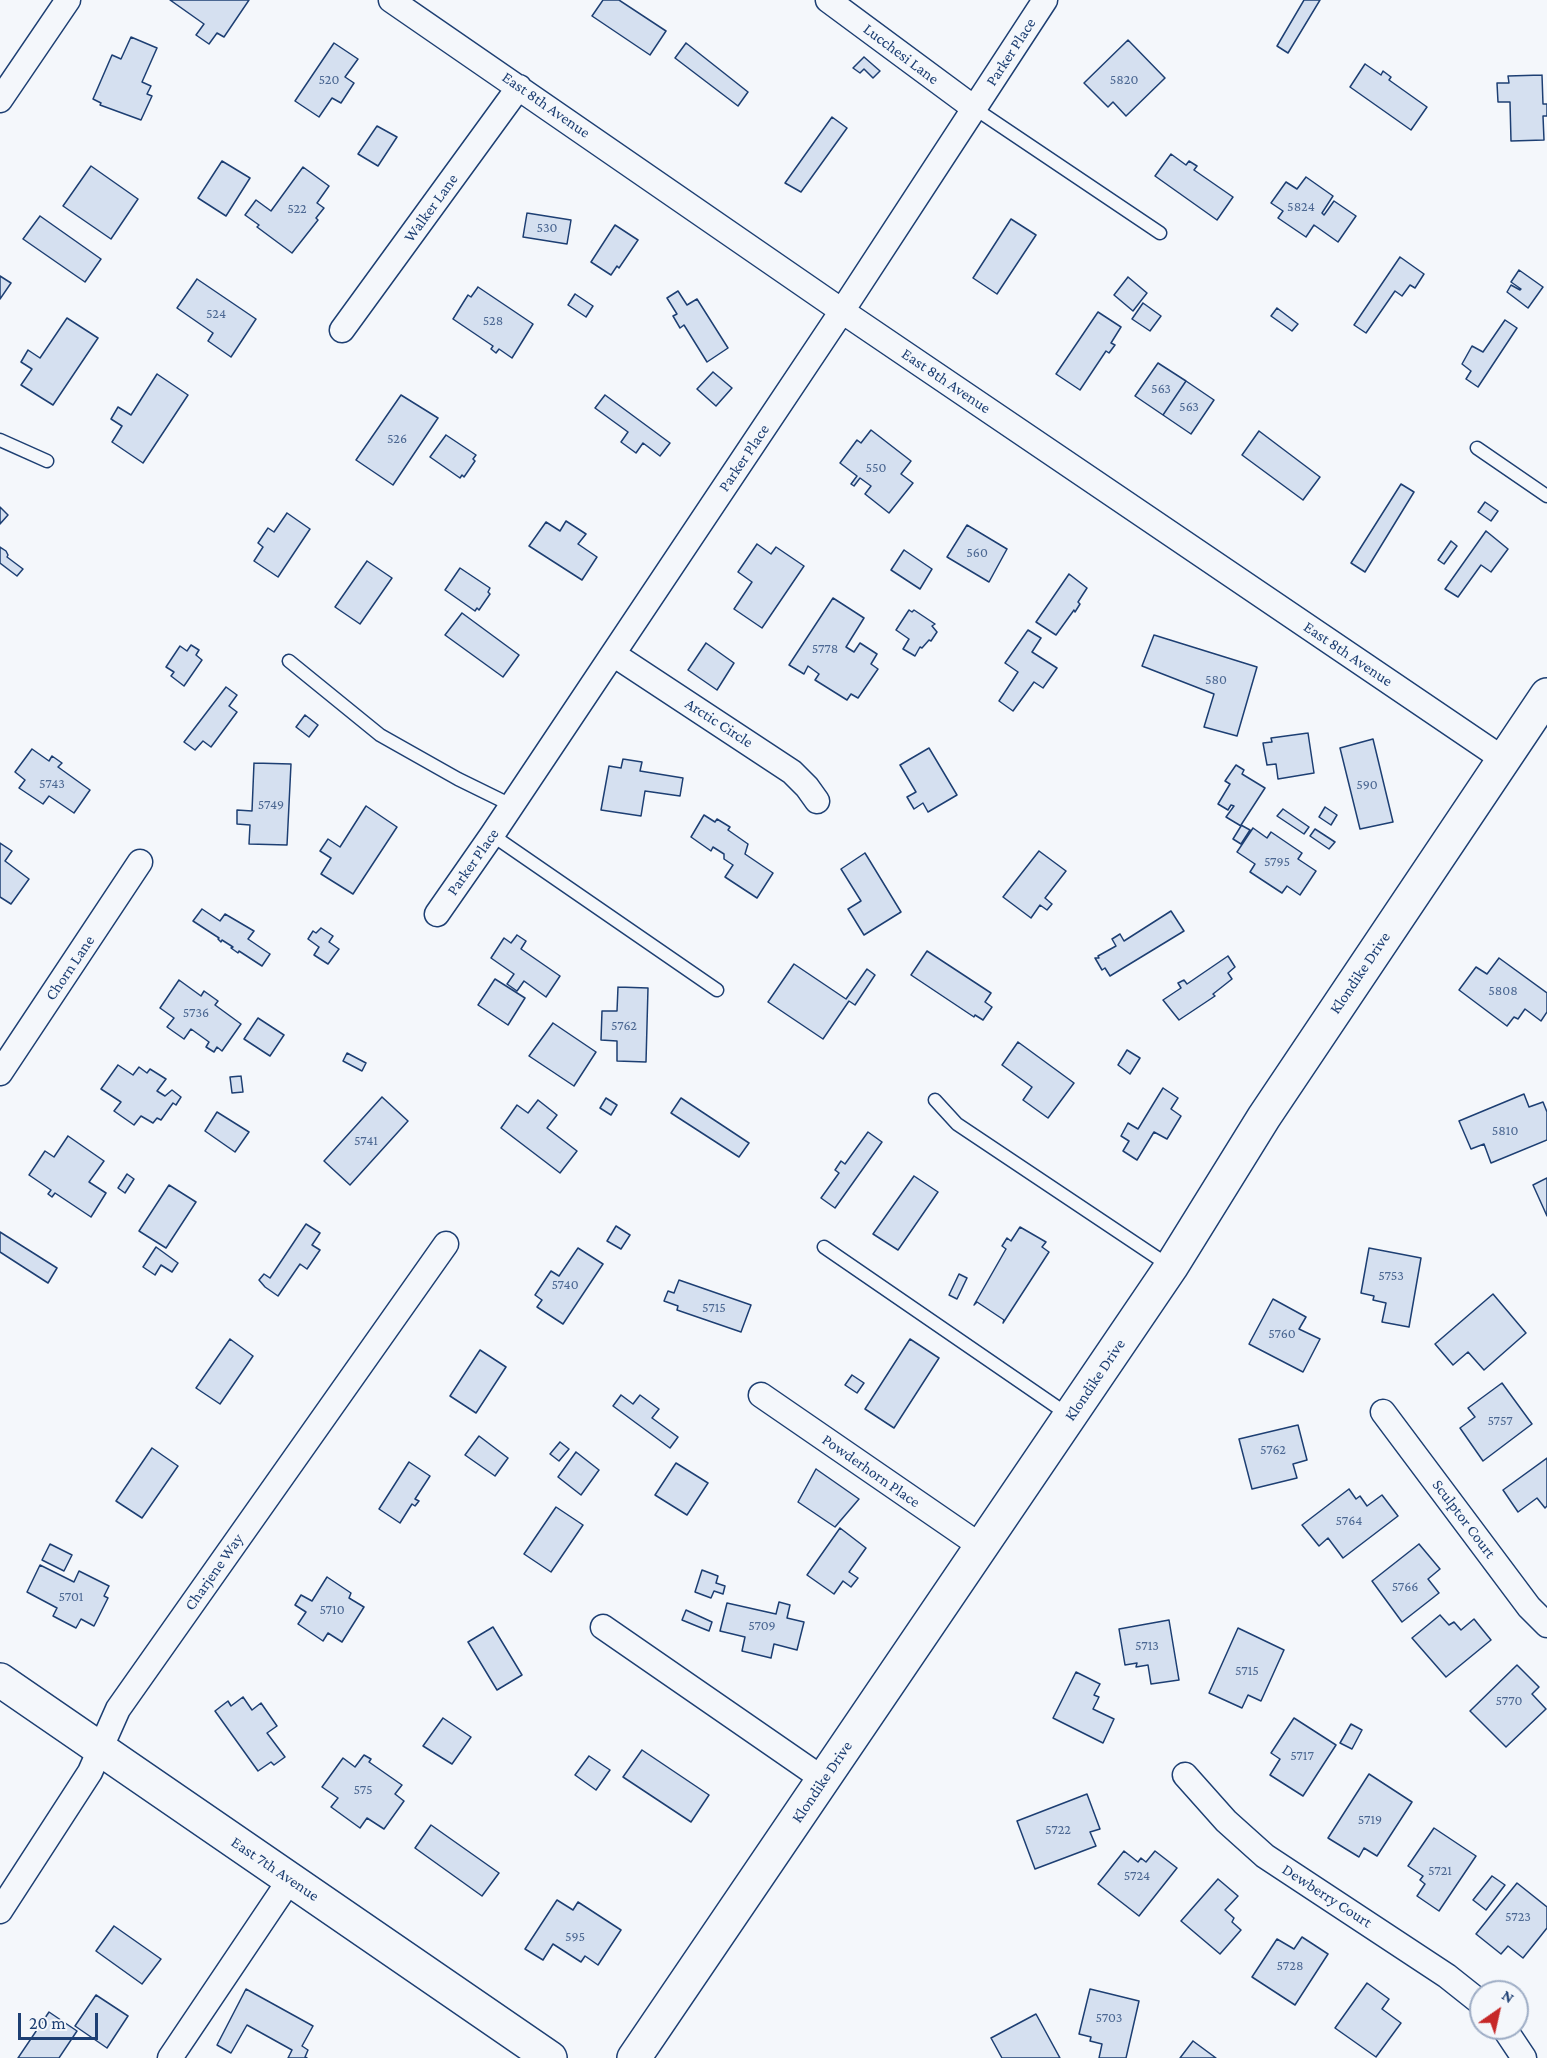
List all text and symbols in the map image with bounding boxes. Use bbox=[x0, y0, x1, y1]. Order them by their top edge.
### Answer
street label: Parker Place bbox=[982, 14, 1040, 90]
street label: Lucchesi Lane bbox=[859, 19, 943, 89]
street label: East 8th Avenue bbox=[498, 68, 594, 142]
house number: 520 bbox=[319, 72, 339, 88]
house number: 5820 bbox=[1110, 72, 1138, 88]
street label: Walker Lane bbox=[400, 170, 462, 246]
house number: 5824 bbox=[1287, 199, 1315, 215]
house number: 522 bbox=[287, 201, 307, 217]
house number: 530 bbox=[537, 220, 557, 236]
house number: 524 bbox=[206, 306, 226, 322]
house number: 528 bbox=[483, 313, 503, 329]
street label: East 8th Avenue bbox=[898, 344, 994, 418]
house number: 563 bbox=[1151, 381, 1171, 397]
house number: 563 bbox=[1179, 399, 1199, 415]
street label: Parker Place bbox=[714, 421, 774, 495]
house number: 526 bbox=[387, 431, 407, 447]
house number: 550 bbox=[866, 460, 886, 476]
house number: 560 bbox=[966, 545, 988, 561]
street label: East 8th Avenue bbox=[1300, 617, 1396, 691]
house number: 5778 bbox=[812, 641, 838, 657]
house number: 580 bbox=[1205, 672, 1227, 688]
street label: Arctic Circle bbox=[681, 694, 757, 752]
house number: 5743 bbox=[39, 776, 65, 792]
house number: 590 bbox=[1356, 777, 1378, 793]
house number: 5749 bbox=[258, 797, 284, 813]
street label: Parker Place bbox=[443, 825, 503, 899]
house number: 5795 bbox=[1264, 854, 1290, 870]
street label: Klondike Drive bbox=[1326, 928, 1394, 1018]
street label: Chorn Lane bbox=[41, 932, 99, 1004]
house number: 5808 bbox=[1488, 983, 1518, 999]
house number: 5736 bbox=[183, 1005, 209, 1021]
house number: 5762 bbox=[611, 1018, 637, 1034]
house number: 5810 bbox=[1492, 1123, 1518, 1139]
house number: 5741 bbox=[354, 1133, 378, 1149]
house number: 5753 bbox=[1378, 1268, 1404, 1284]
house number: 5740 bbox=[551, 1277, 579, 1293]
house number: 5715 bbox=[702, 1300, 726, 1316]
house number: 5760 bbox=[1268, 1326, 1296, 1342]
street label: Klondike Drive bbox=[1061, 1335, 1129, 1425]
house number: 5757 bbox=[1487, 1413, 1513, 1429]
street label: Powderhorn Place bbox=[818, 1430, 924, 1512]
house number: 5762 bbox=[1260, 1442, 1286, 1458]
street label: Sculptor Court bbox=[1428, 1476, 1500, 1562]
house number: 5764 bbox=[1336, 1513, 1362, 1529]
street label: Charjene Way bbox=[180, 1530, 248, 1614]
house number: 5766 bbox=[1392, 1579, 1418, 1595]
house number: 5701 bbox=[58, 1589, 84, 1605]
house number: 5710 bbox=[319, 1602, 345, 1618]
house number: 5709 bbox=[748, 1618, 776, 1634]
house number: 5713 bbox=[1135, 1638, 1159, 1654]
house number: 5715 bbox=[1235, 1663, 1259, 1679]
house number: 5770 bbox=[1496, 1693, 1522, 1709]
street label: Klondike Drive bbox=[788, 1737, 856, 1827]
house number: 5717 bbox=[1290, 1748, 1314, 1764]
house number: 575 bbox=[353, 1782, 373, 1798]
house number: 5719 bbox=[1358, 1812, 1382, 1828]
house number: 5722 bbox=[1045, 1822, 1071, 1838]
street label: East 7th Avenue bbox=[227, 1833, 323, 1905]
street label: Dewberry Court bbox=[1279, 1860, 1375, 1932]
house number: 5721 bbox=[1428, 1863, 1452, 1879]
house number: 5724 bbox=[1124, 1868, 1150, 1884]
house number: 5723 bbox=[1505, 1909, 1531, 1925]
house number: 595 bbox=[565, 1929, 585, 1945]
house number: 5728 bbox=[1277, 1958, 1303, 1974]
north arrow bbox=[1469, 1980, 1529, 2040]
text: N bbox=[1499, 1986, 1518, 2006]
scale bar bbox=[21, 2001, 100, 2039]
house number: 5703 bbox=[1096, 2010, 1122, 2026]
text: 20 m bbox=[29, 2013, 66, 2033]

